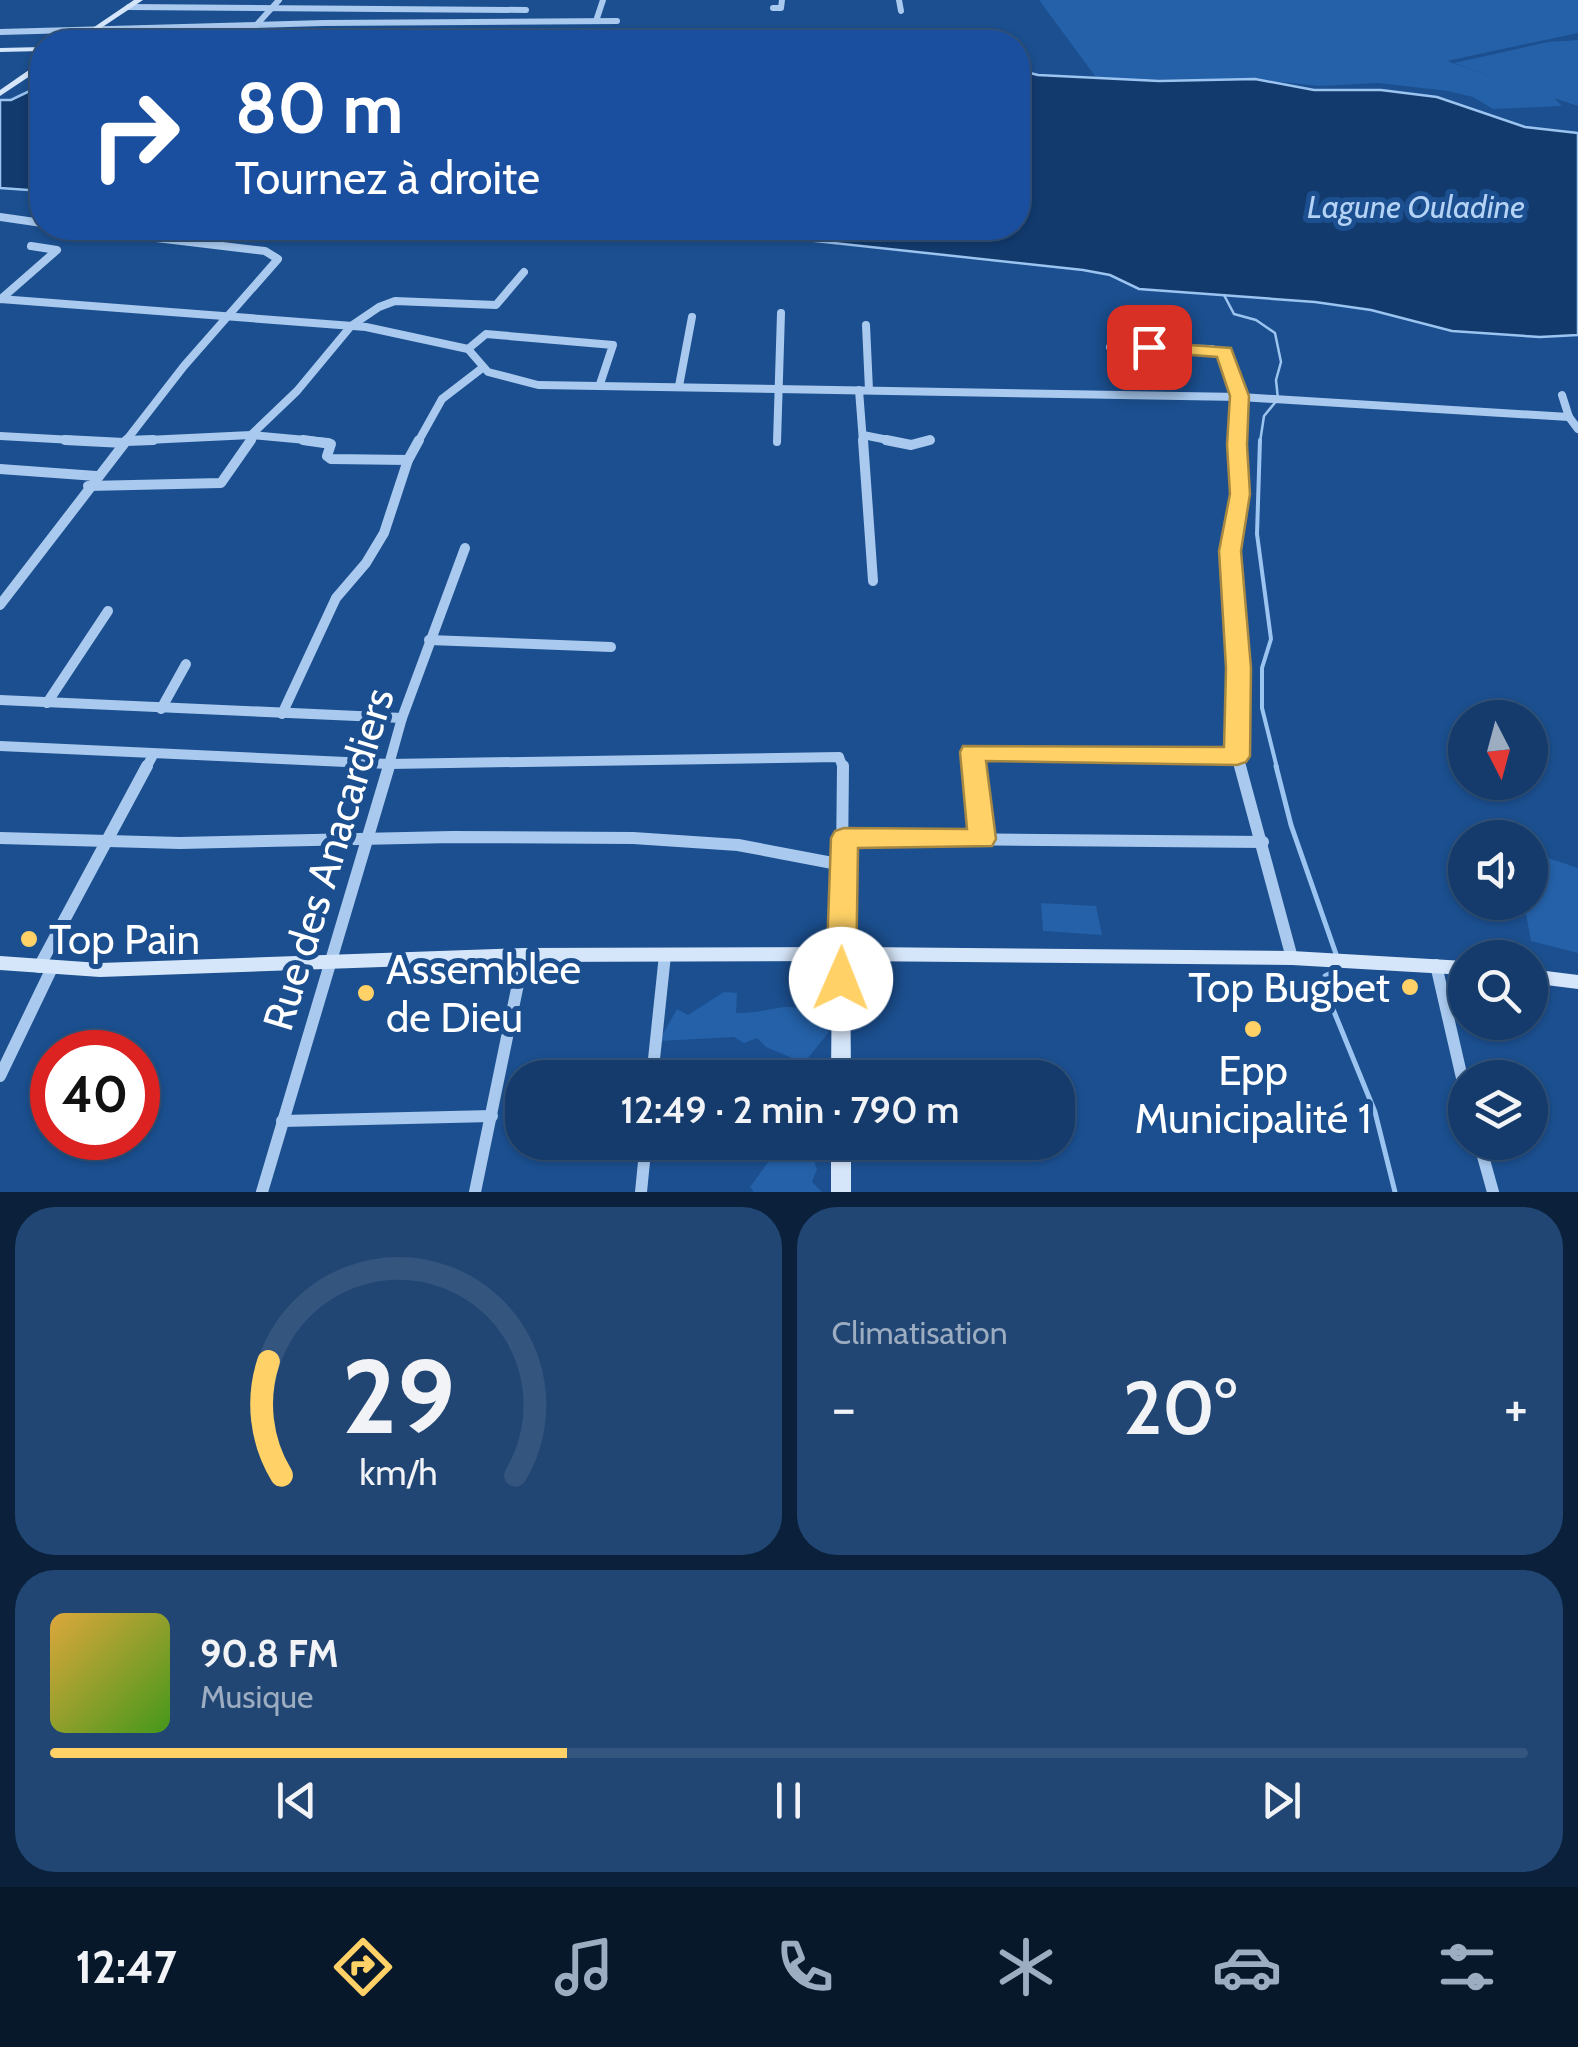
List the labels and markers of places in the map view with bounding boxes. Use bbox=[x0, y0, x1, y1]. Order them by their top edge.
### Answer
pin bbox=[1107, 305, 1192, 390]
place label: Top Pain bbox=[49, 913, 200, 965]
marker: Top Pain bbox=[18, 928, 40, 950]
place label: Assemblee de Dieu bbox=[386, 943, 581, 1043]
place label: Top Bugbet bbox=[1188, 961, 1390, 1013]
marker: Top Bugbet bbox=[1399, 976, 1421, 998]
marker: Assemblee de Dieu bbox=[355, 982, 377, 1004]
marker: Epp Municipalité 1 bbox=[1242, 1018, 1264, 1040]
place label: Epp Municipalité 1 bbox=[1135, 1044, 1371, 1144]

